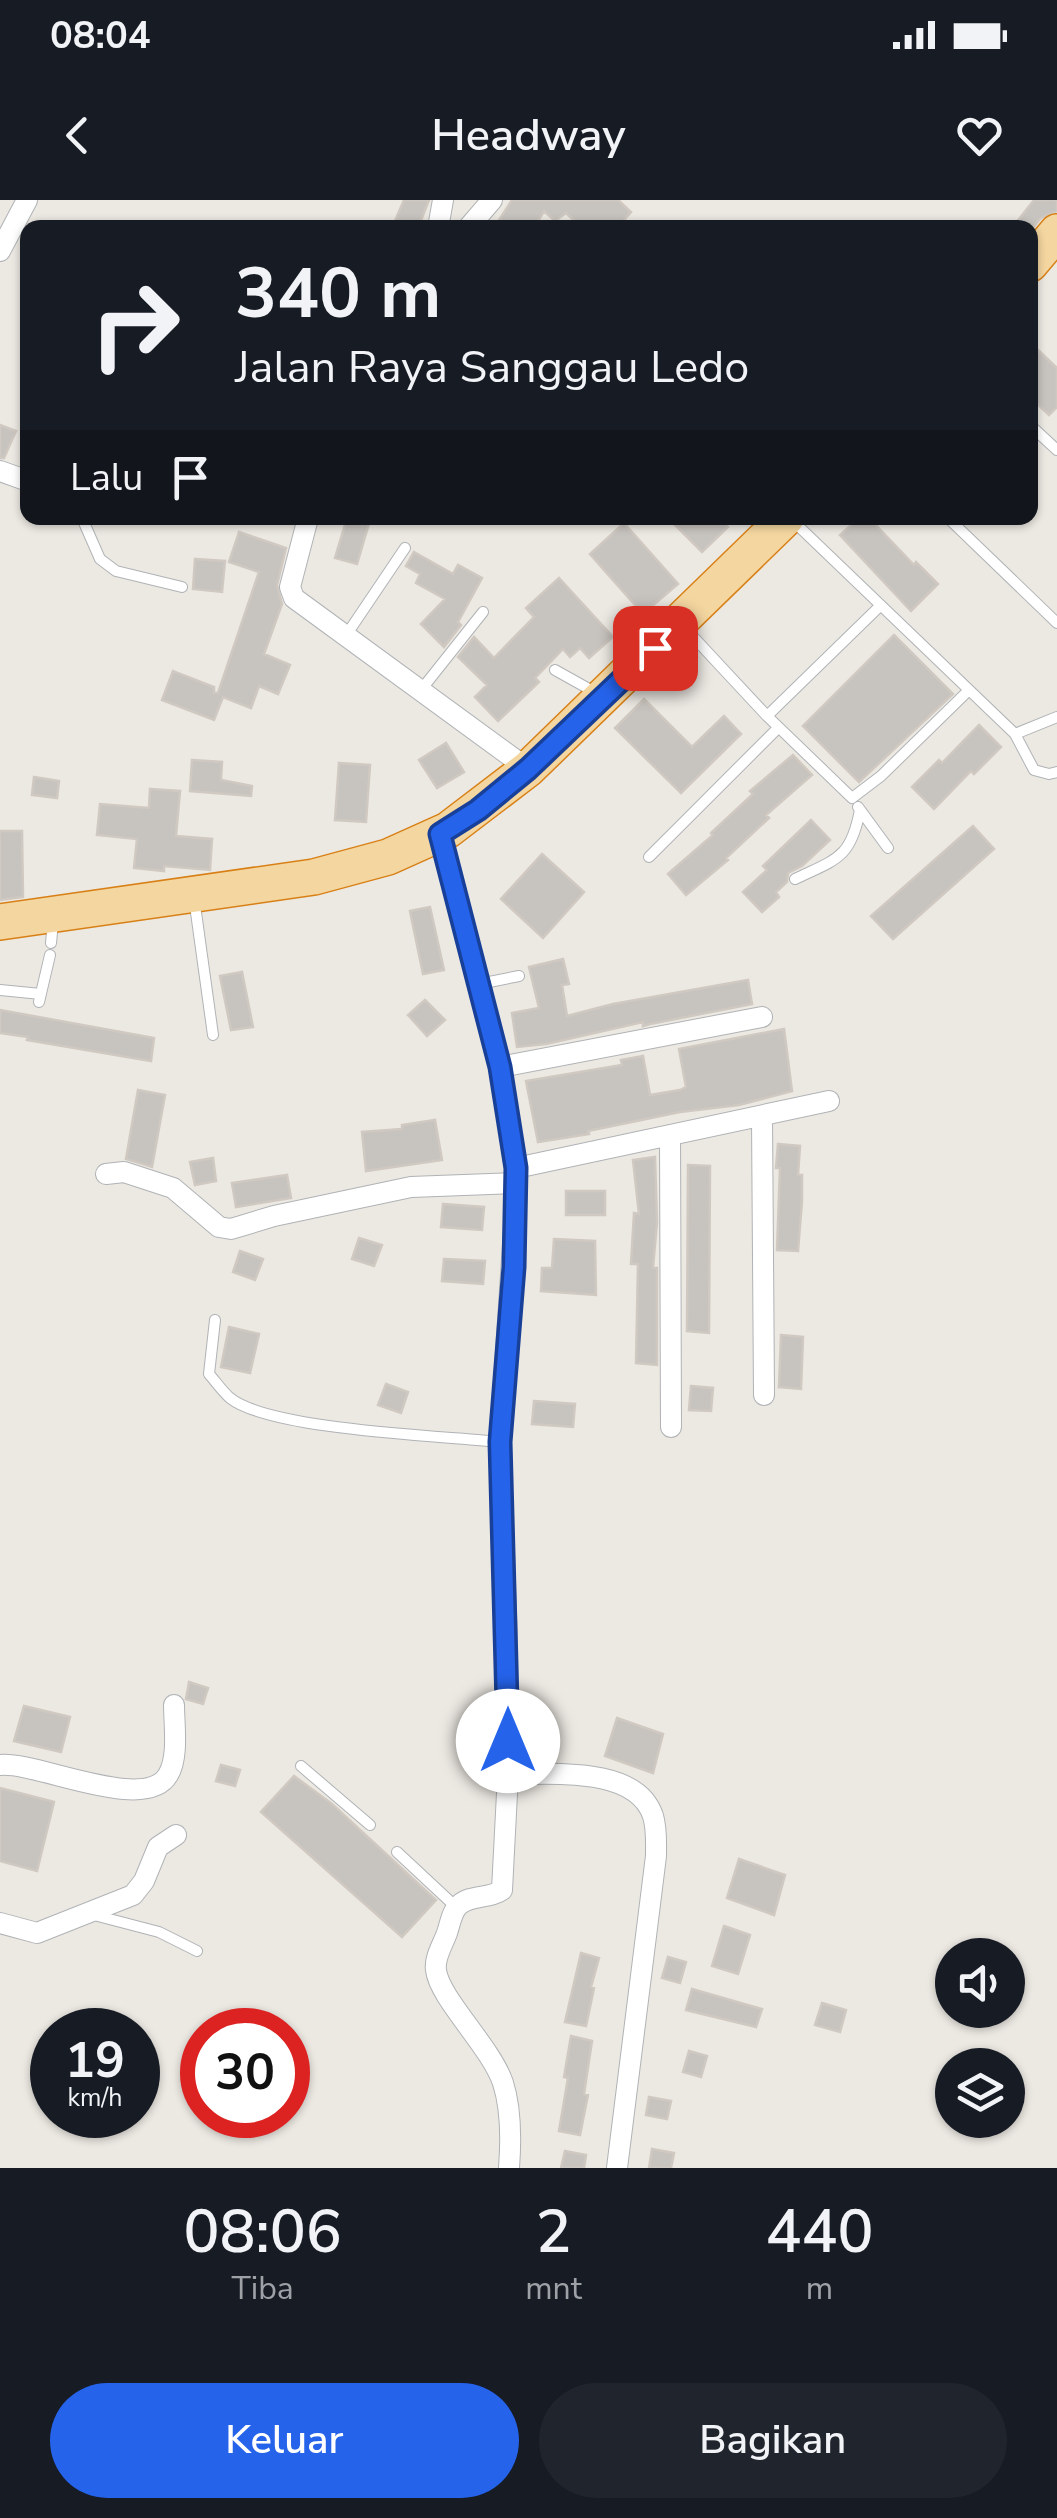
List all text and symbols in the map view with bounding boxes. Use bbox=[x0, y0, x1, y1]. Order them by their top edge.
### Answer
text: 08:04 bbox=[50, 10, 151, 61]
text: Headway bbox=[431, 105, 626, 166]
icon: back bbox=[50, 108, 105, 163]
icon: heart bbox=[952, 108, 1007, 163]
text: 340 m bbox=[235, 246, 441, 342]
icon: right bbox=[70, 260, 200, 390]
text: Jalan Raya Sanggau Ledo bbox=[235, 337, 749, 398]
icon: arrive bbox=[163, 450, 218, 505]
text: Lalu bbox=[70, 452, 143, 503]
pin bbox=[613, 606, 698, 691]
icon: arrive bbox=[628, 621, 683, 676]
position arrow bbox=[456, 1689, 560, 1793]
map controls bbox=[935, 1938, 1025, 2138]
button: sound bbox=[935, 1938, 1025, 2028]
speed limit sign: 30 bbox=[180, 2008, 310, 2138]
text: 19 bbox=[65, 2026, 125, 2095]
button: layers bbox=[935, 2048, 1025, 2138]
text: km/h bbox=[67, 2081, 123, 2115]
text: 08:06 bbox=[183, 2191, 342, 2273]
text: 2 bbox=[536, 2191, 572, 2273]
text: 440 bbox=[765, 2191, 873, 2273]
text: Tiba bbox=[231, 2267, 294, 2310]
text: mnt bbox=[525, 2267, 582, 2310]
text: m bbox=[806, 2267, 833, 2310]
button: Keluar bbox=[50, 2383, 519, 2498]
button: Bagikan bbox=[539, 2383, 1007, 2498]

